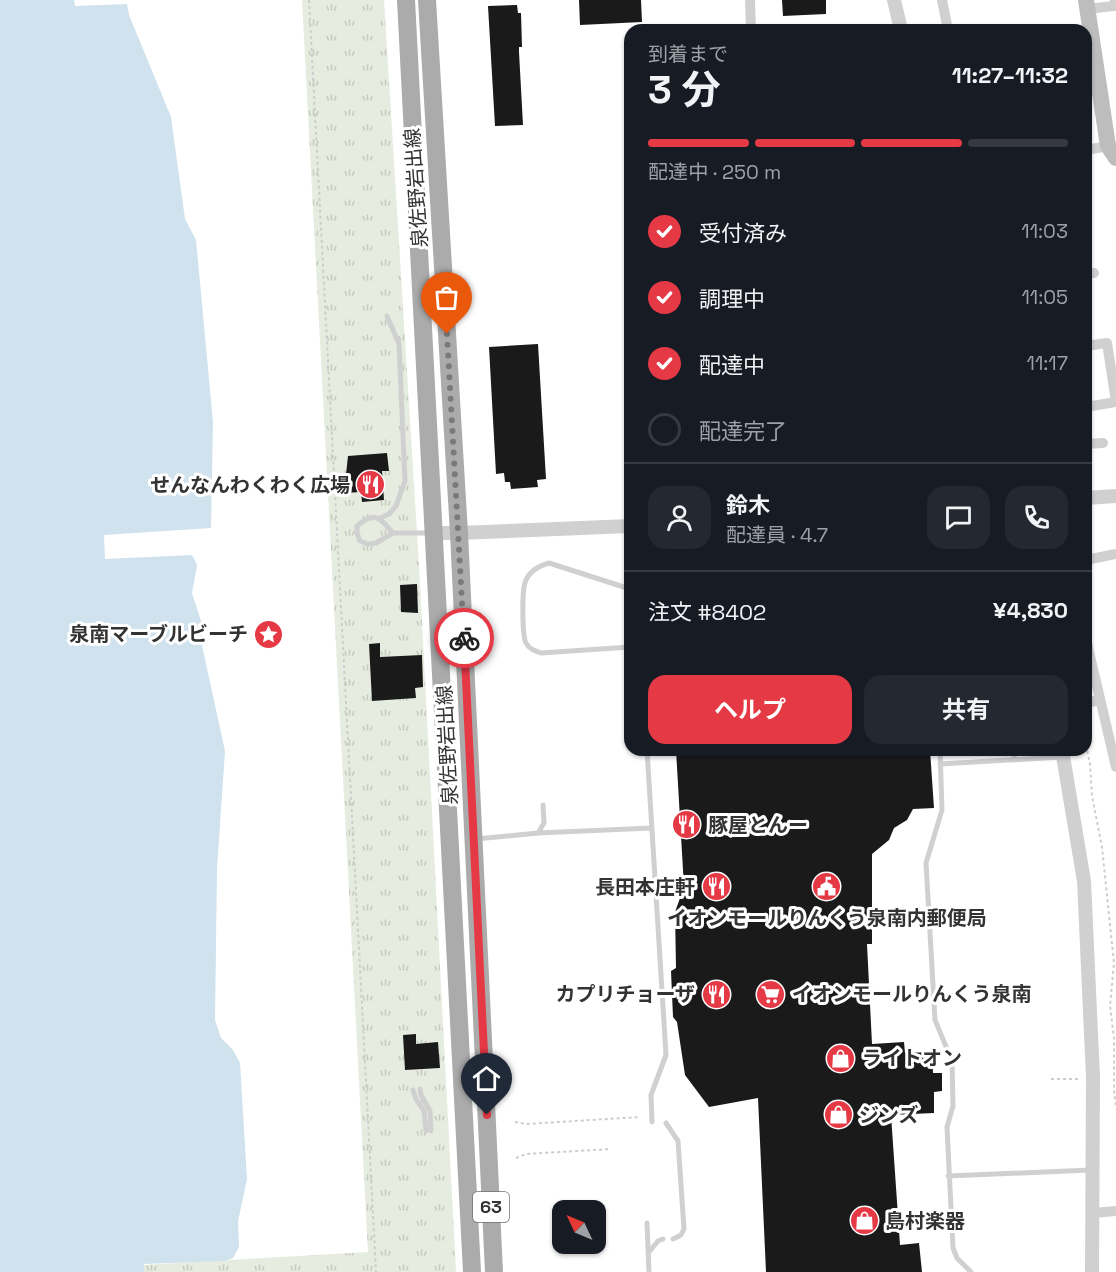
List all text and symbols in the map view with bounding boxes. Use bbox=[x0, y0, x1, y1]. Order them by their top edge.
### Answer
text: 到着まで bbox=[648, 41, 728, 67]
text: 11:27–11:32 bbox=[952, 61, 1068, 89]
text: 3 分 bbox=[648, 65, 721, 114]
street label: 泉佐野岩出線 bbox=[399, 127, 433, 249]
text: 配達中 · 250 m bbox=[648, 159, 781, 185]
icon: check bbox=[648, 215, 681, 248]
text: 11:03 bbox=[1021, 218, 1068, 244]
text: 受付済み bbox=[699, 219, 787, 247]
pin bbox=[421, 272, 472, 334]
icon: bag bbox=[430, 281, 463, 314]
icon: check bbox=[648, 281, 681, 314]
text: 11:05 bbox=[1021, 284, 1068, 310]
text: 調理中 bbox=[699, 285, 765, 313]
icon: check bbox=[648, 347, 681, 380]
text: 11:17 bbox=[1027, 350, 1068, 376]
text: 配達中 bbox=[699, 351, 765, 379]
text: 配達完了 bbox=[699, 417, 787, 445]
restaurant icon: せんなんわくわく広場 bbox=[355, 469, 387, 501]
place label: せんなんわくわく広場 bbox=[150, 472, 350, 498]
button: person bbox=[648, 486, 711, 549]
button: chat bbox=[927, 486, 990, 549]
button: phone bbox=[1005, 486, 1068, 549]
text: 鈴木 bbox=[726, 491, 770, 519]
text: 配達員 · 4.7 bbox=[726, 522, 828, 548]
text: ¥4,830 bbox=[993, 596, 1068, 624]
text: 注文 #8402 bbox=[648, 598, 766, 626]
courier bbox=[434, 608, 494, 668]
place icon: 泉南マーブルビーチ bbox=[253, 618, 285, 650]
place label: 泉南マーブルビーチ bbox=[69, 621, 248, 647]
icon: bike bbox=[448, 622, 481, 655]
button: ヘルプ bbox=[648, 675, 852, 744]
button: 共有 bbox=[864, 675, 1068, 744]
street label: 泉佐野岩出線 bbox=[431, 684, 463, 806]
restaurant icon: 豚屋とんー bbox=[671, 809, 703, 841]
place label: 豚屋とんー bbox=[708, 812, 808, 838]
restaurant icon: 長田本庄軒 bbox=[700, 871, 732, 903]
public building icon: イオンモールりんくう泉南内郵便局 bbox=[811, 871, 843, 903]
place label: 長田本庄軒 bbox=[595, 874, 695, 900]
place label: イオンモールりんくう泉南内郵便局 bbox=[667, 905, 987, 931]
restaurant icon: カプリチョーザ bbox=[700, 978, 732, 1010]
supermarket icon: イオンモールりんくう泉南 bbox=[755, 978, 787, 1010]
place label: カプリチョーザ bbox=[555, 981, 695, 1007]
place label: イオンモールりんくう泉南 bbox=[792, 981, 1032, 1007]
shop icon: ライトオン bbox=[825, 1042, 857, 1074]
place label: ライトオン bbox=[862, 1045, 962, 1071]
pin bbox=[461, 1053, 512, 1115]
icon: home bbox=[470, 1062, 503, 1095]
shop icon: ジンズ bbox=[822, 1099, 854, 1131]
place label: ジンズ bbox=[859, 1102, 919, 1128]
road number: 63 bbox=[473, 1192, 509, 1222]
north arrow bbox=[552, 1200, 606, 1254]
map controls bbox=[552, 1200, 606, 1254]
shop icon: 島村楽器 bbox=[848, 1205, 880, 1237]
place label: 島村楽器 bbox=[885, 1208, 965, 1234]

